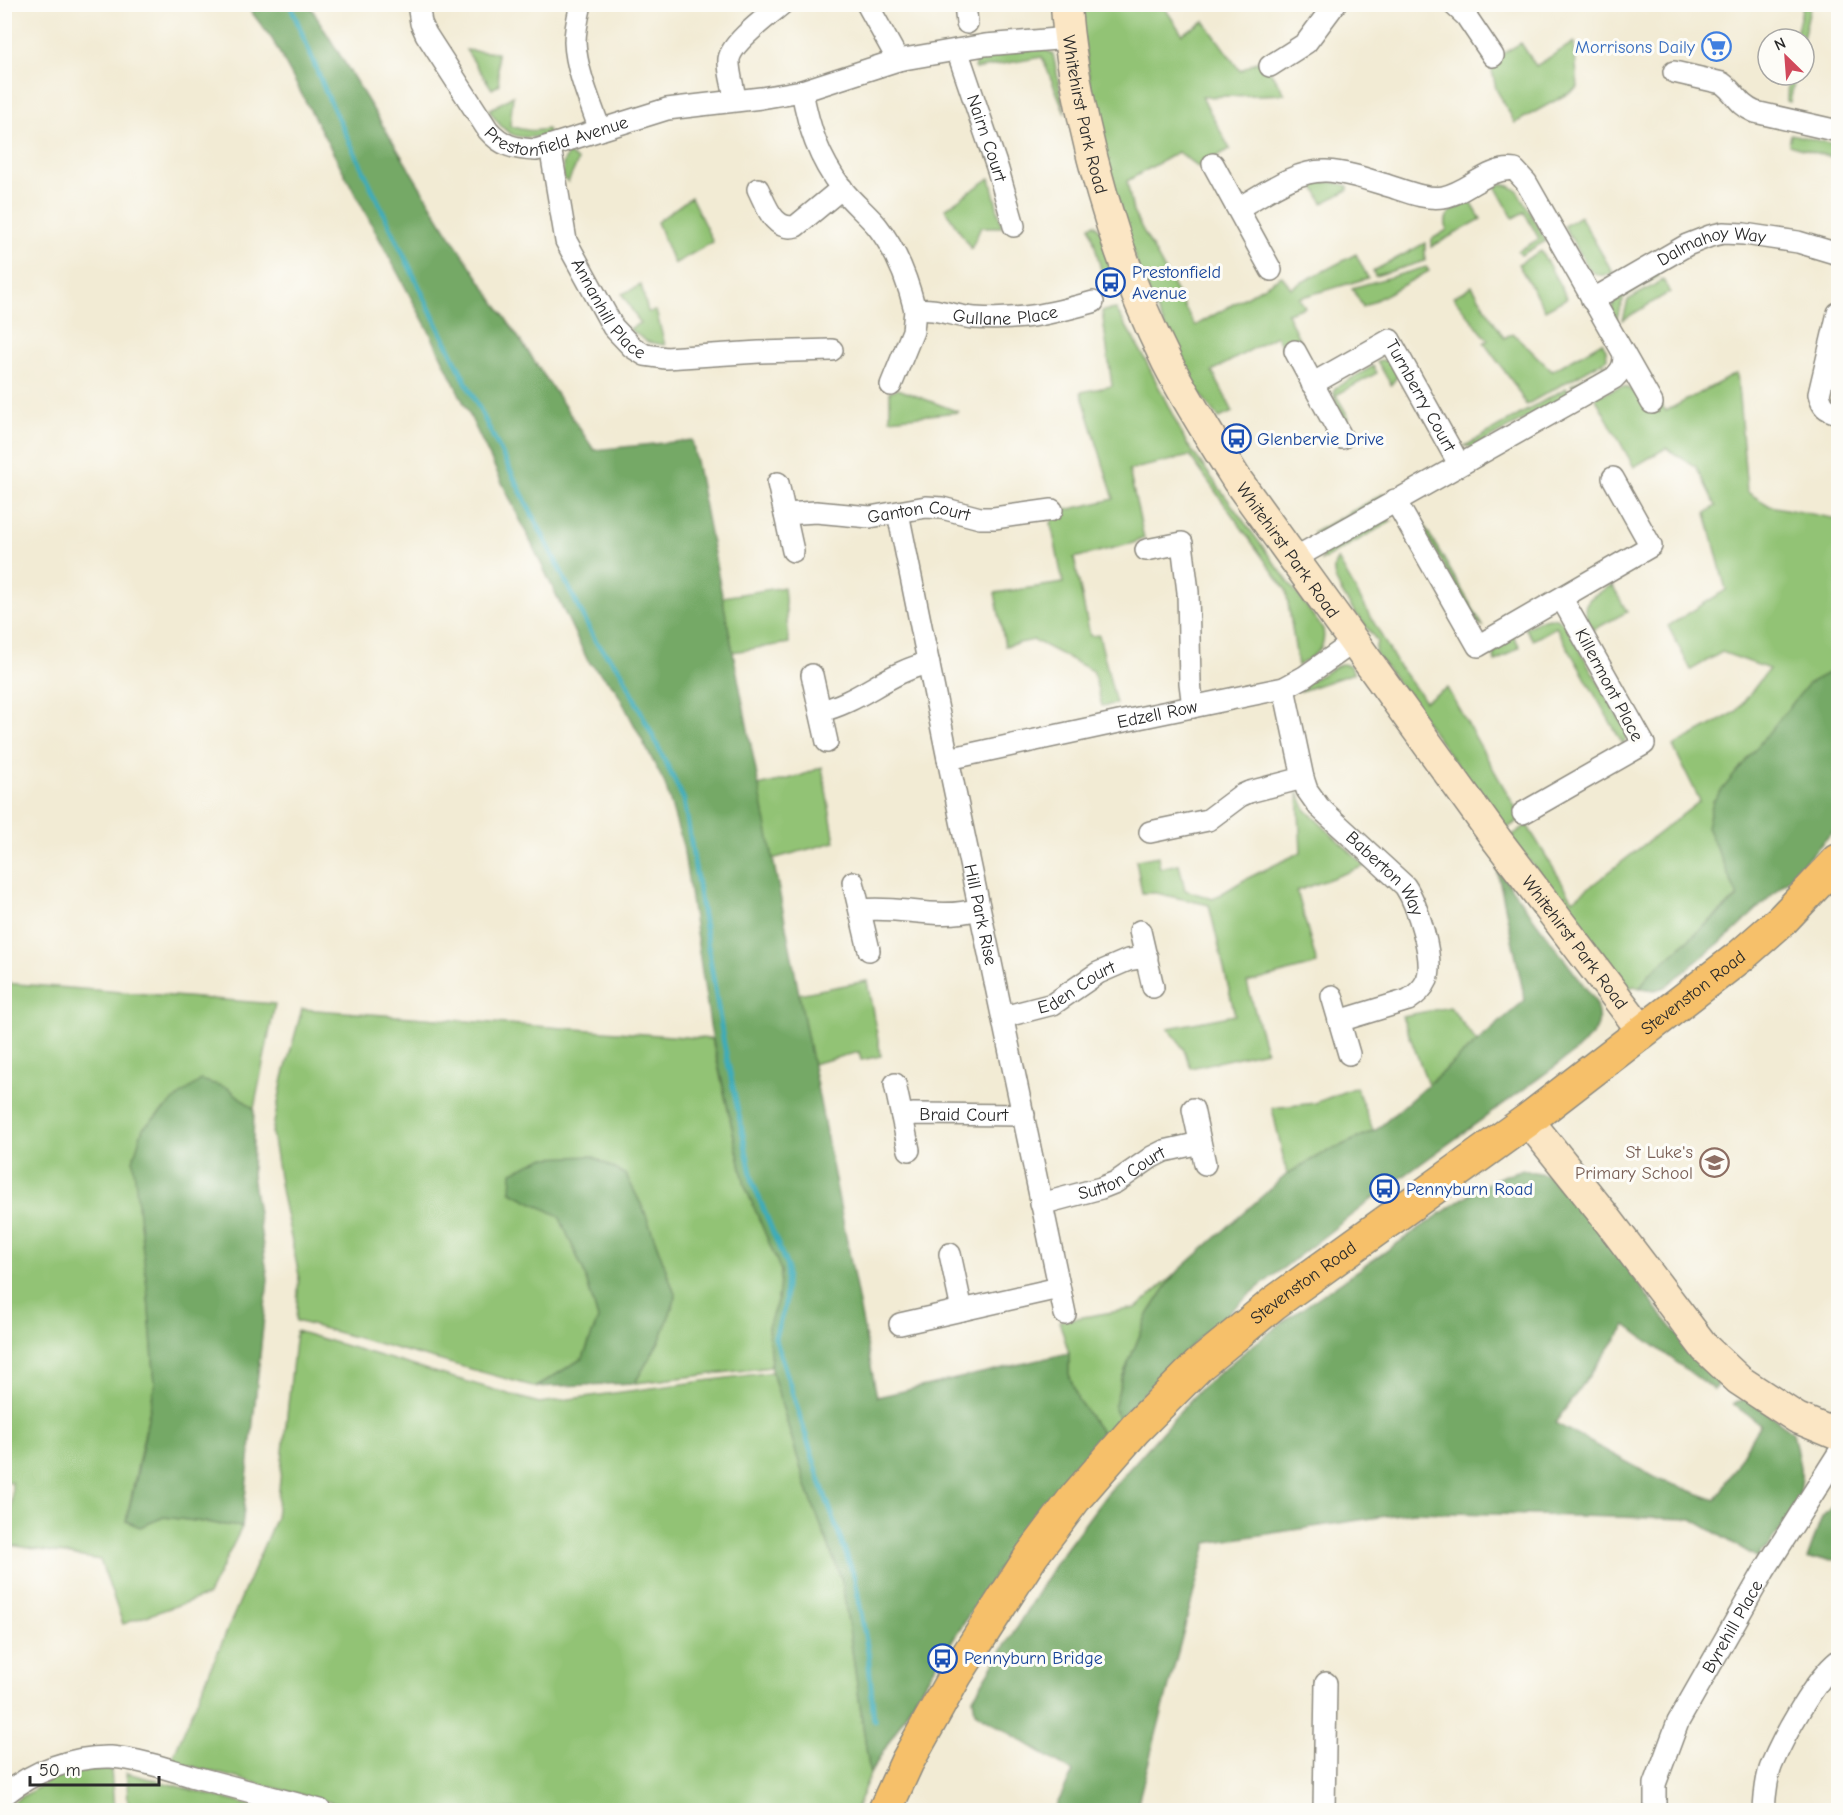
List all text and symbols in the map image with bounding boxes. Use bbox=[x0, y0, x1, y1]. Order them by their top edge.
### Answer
north arrow bbox=[1756, 27, 1816, 87]
supermarket icon: Morrisons Daily bbox=[1700, 31, 1732, 63]
street label: Whitehirst Park Road bbox=[1058, 34, 1112, 196]
text: N bbox=[1772, 34, 1789, 55]
place label: Morrisons Daily bbox=[1575, 37, 1696, 58]
street label: Nairn Court bbox=[963, 92, 1011, 185]
street label: Prestonfield Avenue bbox=[485, 108, 635, 134]
text: Prestonfield Avenue bbox=[480, 111, 630, 161]
street label: Dalmahoy Way bbox=[1654, 222, 1768, 270]
street label: Annanhill Place bbox=[567, 255, 650, 363]
place label: Prestonfield Avenue bbox=[1132, 262, 1221, 304]
bus stop icon: Prestonfield Avenue bbox=[1095, 266, 1127, 298]
street label: Gullane Place bbox=[951, 301, 1060, 329]
street label: Turnberry Court bbox=[1381, 336, 1461, 456]
bus stop icon: Glenbervie Drive bbox=[1220, 423, 1252, 455]
place label: Glenbervie Drive bbox=[1257, 429, 1384, 450]
street label: Whitehirst Park Road bbox=[1232, 478, 1344, 622]
street label: Ganton Court bbox=[866, 496, 974, 528]
street label: Killermont Place bbox=[1570, 625, 1648, 745]
street label: Edzell Row bbox=[1115, 696, 1199, 733]
street label: Baberton Way bbox=[1342, 827, 1428, 919]
street label: Hill Park Rise bbox=[960, 862, 1002, 967]
street label: Whitehirst Park Road bbox=[1517, 872, 1632, 1013]
street label: Stevenston Road bbox=[1637, 946, 1750, 1040]
street label: Eden Court bbox=[1035, 956, 1119, 1018]
street label: Braid Court bbox=[919, 1104, 1009, 1125]
street label: Sutton Court bbox=[1076, 1141, 1169, 1204]
place label: St Luke's Primary School bbox=[1575, 1142, 1693, 1184]
school or university icon: St Luke's Primary School bbox=[1698, 1146, 1730, 1178]
bus stop icon: Pennyburn Road bbox=[1369, 1173, 1401, 1205]
place label: Pennyburn Road bbox=[1406, 1179, 1533, 1200]
street label: Stevenston Road bbox=[1246, 1237, 1360, 1329]
street label: Byrehill Place bbox=[1698, 1576, 1767, 1677]
bus stop icon: Pennyburn Bridge bbox=[927, 1642, 959, 1674]
place label: Pennyburn Bridge bbox=[964, 1648, 1103, 1669]
scale bar bbox=[30, 1749, 159, 1787]
text: 50 m bbox=[39, 1760, 81, 1781]

